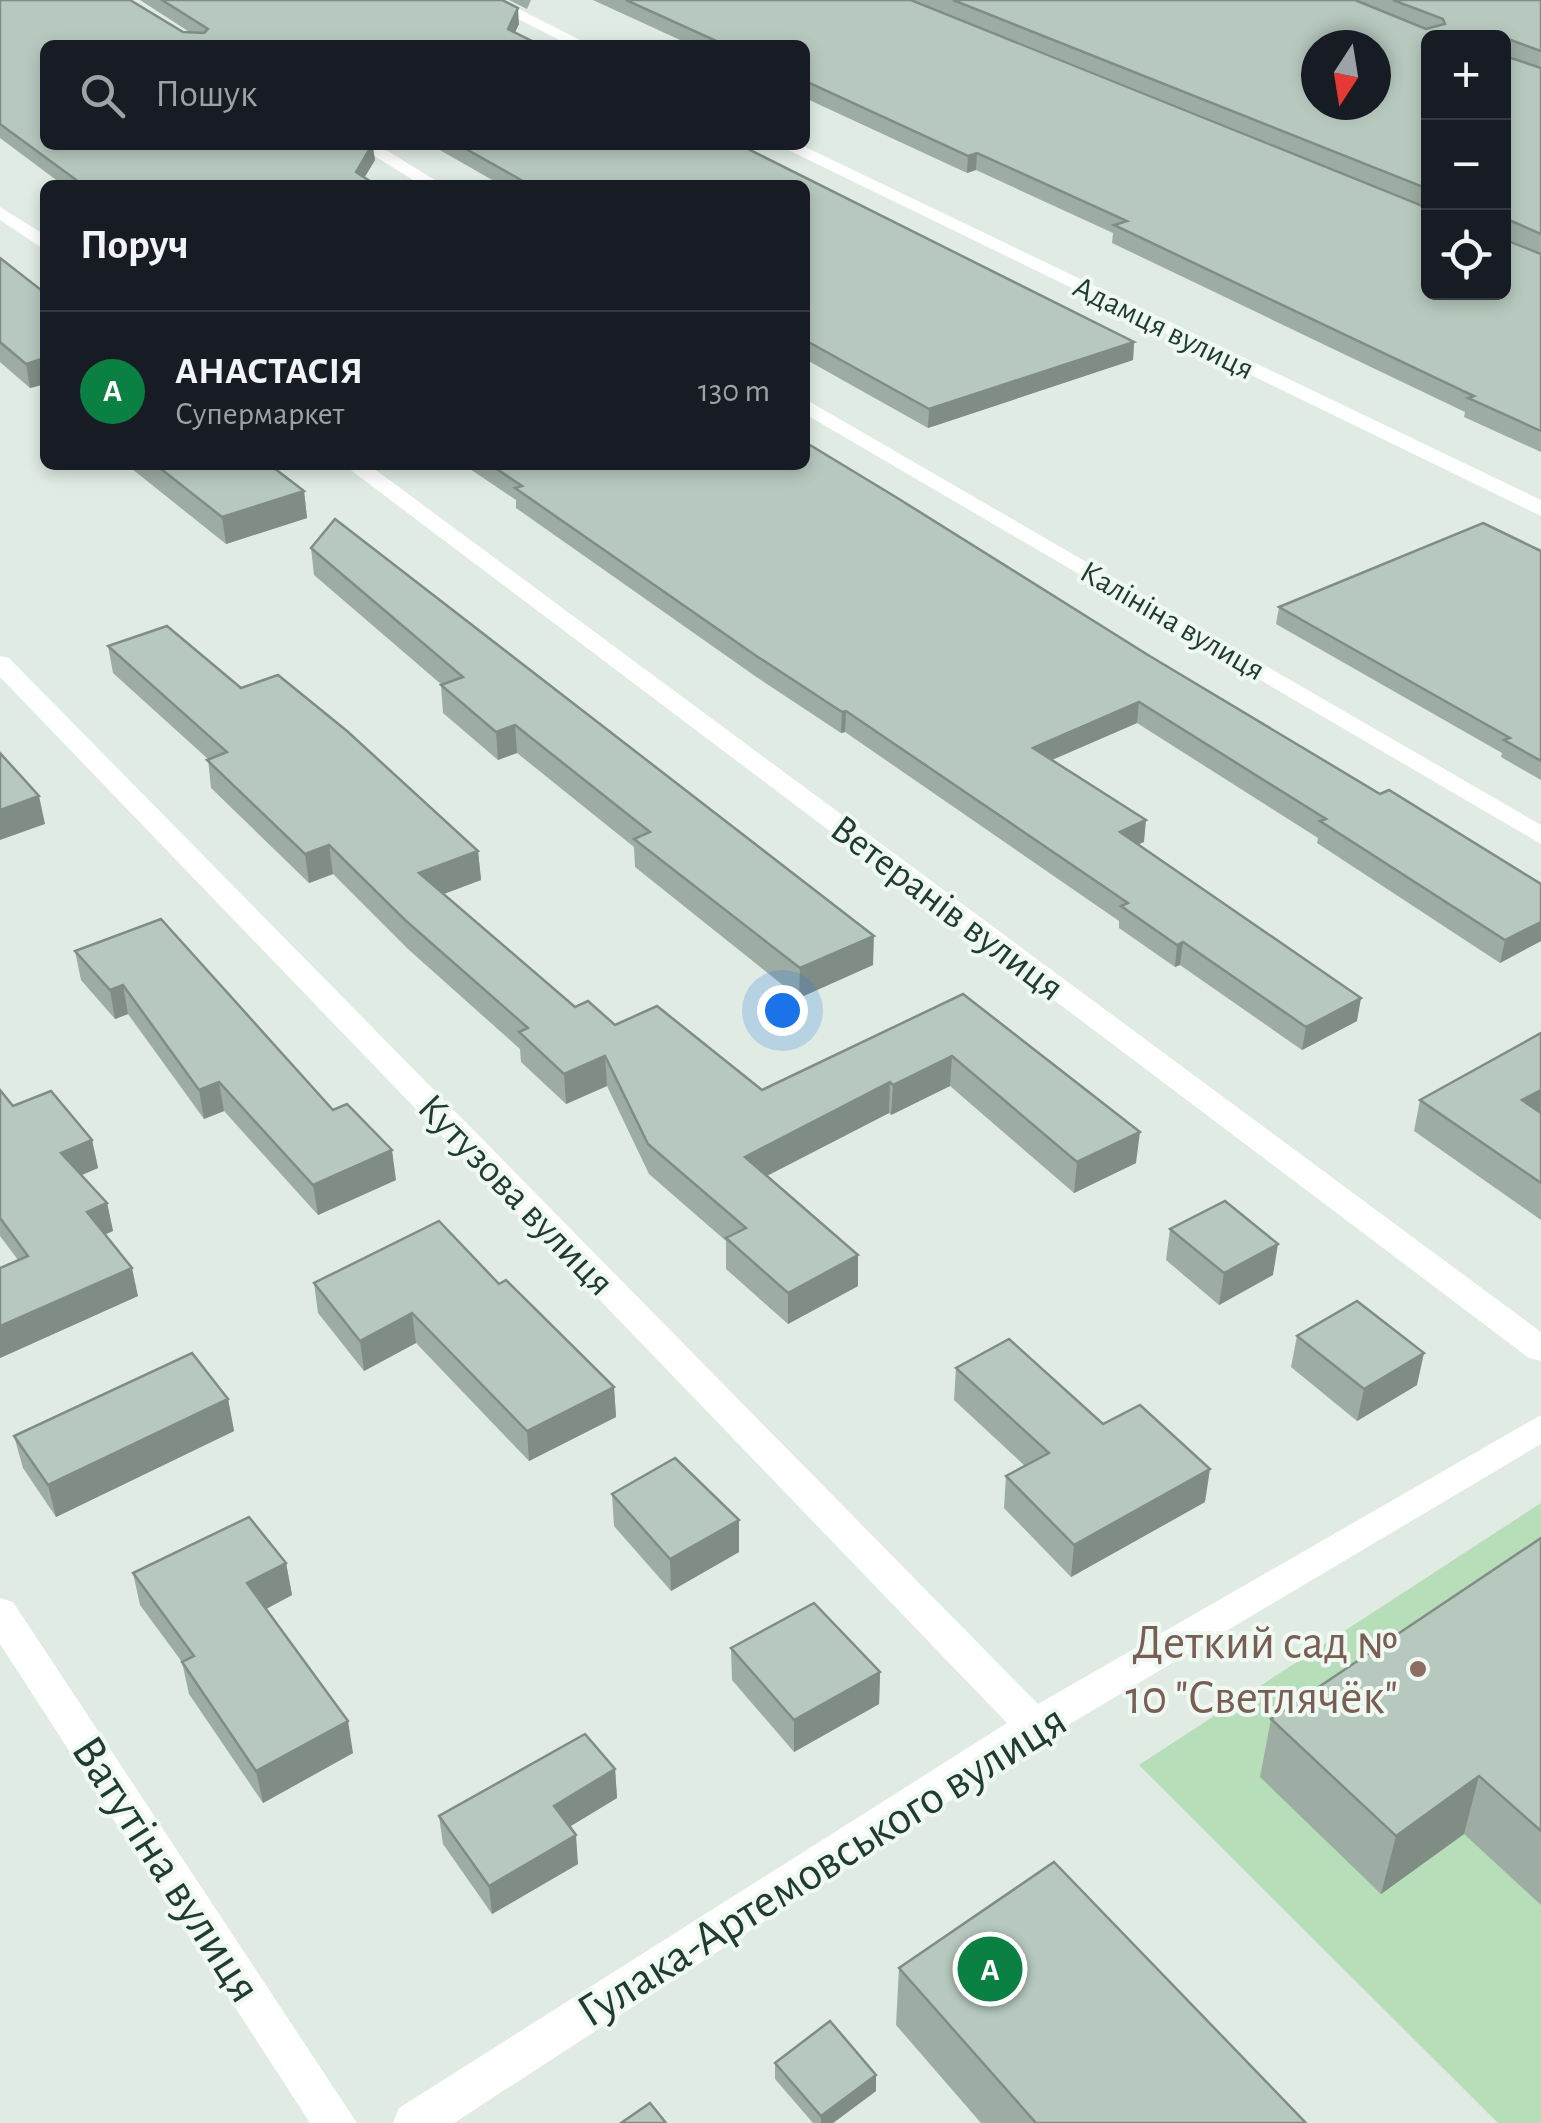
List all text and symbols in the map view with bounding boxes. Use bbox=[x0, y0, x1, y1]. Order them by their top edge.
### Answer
north arrow bbox=[1301, 30, 1391, 120]
map controls bbox=[1421, 30, 1511, 300]
button: + bbox=[1421, 30, 1511, 120]
search box bbox=[40, 40, 810, 150]
icon: search bbox=[75, 68, 130, 123]
text: Пошук bbox=[155, 76, 258, 114]
button: − bbox=[1421, 120, 1511, 210]
button: locate bbox=[1421, 210, 1511, 300]
text: Поруч bbox=[80, 224, 189, 266]
street label: Адамця вулиця bbox=[1068, 270, 1259, 385]
text: АНАСТАСІЯ bbox=[175, 353, 363, 391]
text: A bbox=[103, 375, 122, 407]
text: 130 m bbox=[698, 375, 770, 407]
text: Супермаркет bbox=[175, 398, 344, 430]
street label: Калініна вулиця bbox=[1075, 555, 1270, 687]
street label: Ветеранів вулиця bbox=[823, 808, 1071, 1009]
your location bbox=[757, 985, 808, 1036]
street label: Кутузова вулиця bbox=[410, 1087, 621, 1304]
place label: Деткий сад № 10 "Светлячёк" bbox=[1125, 1620, 1398, 1723]
marker: Деткий сад № 10 "Светлячёк" bbox=[1407, 1658, 1429, 1680]
street label: Гулака-Артемовського вулиця bbox=[570, 1696, 1075, 2037]
street label: Ватутіна вулиця bbox=[62, 1728, 269, 2011]
pin: A bbox=[958, 1932, 1022, 2006]

